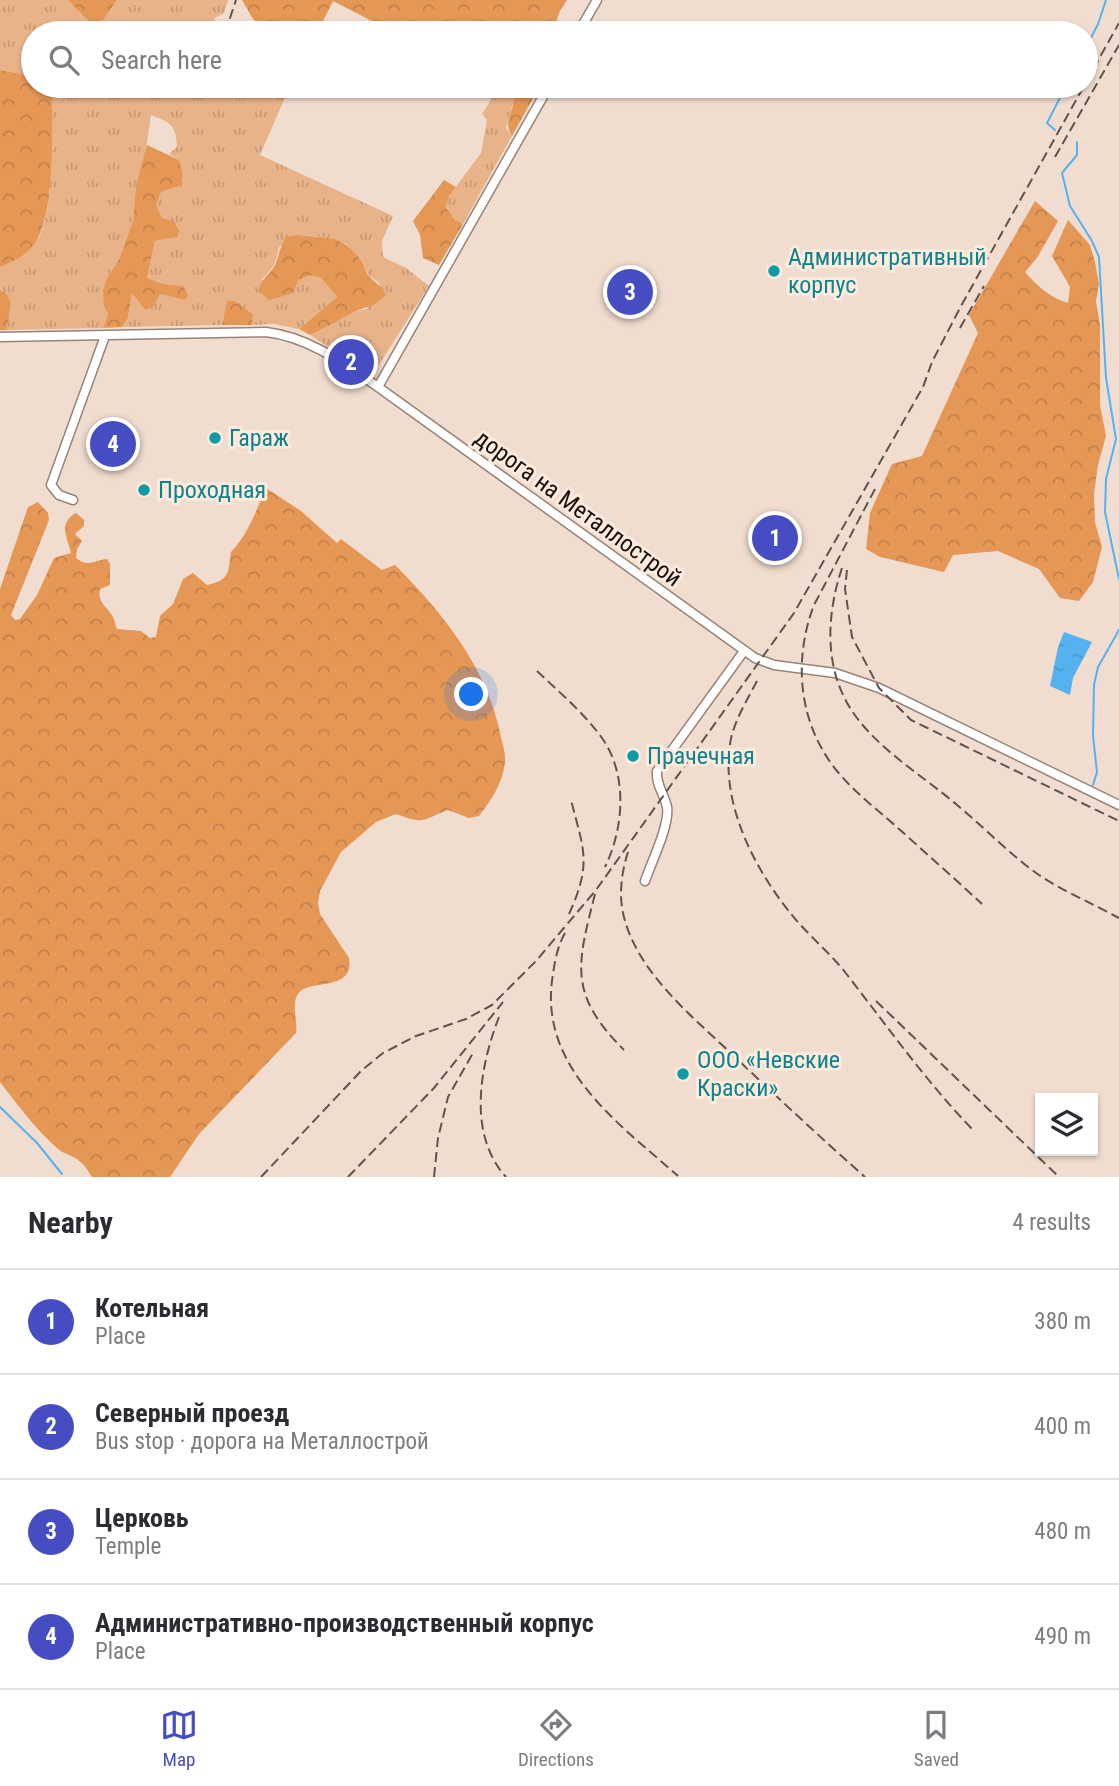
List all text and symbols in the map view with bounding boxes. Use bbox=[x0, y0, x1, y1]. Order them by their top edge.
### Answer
search box bbox=[21, 21, 1098, 98]
icon: search bbox=[45, 41, 83, 79]
text: Search here bbox=[101, 45, 222, 75]
place label: Административный корпус bbox=[788, 243, 987, 299]
marker: Административный корпус bbox=[766, 263, 782, 279]
pin: 3 bbox=[607, 266, 653, 318]
pin: 2 bbox=[328, 336, 374, 388]
pin: 4 bbox=[90, 418, 136, 470]
place label: Гараж bbox=[229, 424, 289, 452]
street label: дорога на Металлострой bbox=[469, 424, 687, 592]
marker: Гараж bbox=[207, 430, 223, 446]
place label: Проходная bbox=[158, 476, 266, 504]
marker: Проходная bbox=[136, 482, 152, 498]
pin: 1 bbox=[752, 512, 798, 564]
your location bbox=[454, 677, 488, 711]
place label: Прачечная bbox=[647, 742, 755, 770]
marker: Прачечная bbox=[625, 748, 641, 764]
place label: ООО «Невские Краски» bbox=[697, 1046, 840, 1102]
marker: ООО «Невские Краски» bbox=[675, 1066, 691, 1082]
map controls bbox=[1035, 1093, 1098, 1156]
button: layers bbox=[1035, 1093, 1098, 1156]
text: Nearby bbox=[28, 1205, 113, 1240]
text: 4 results bbox=[1013, 1209, 1091, 1236]
text: Котельная bbox=[95, 1293, 209, 1323]
text: 1 bbox=[45, 1308, 57, 1335]
text: 380 m bbox=[1034, 1308, 1091, 1335]
text: Place bbox=[95, 1323, 145, 1350]
text: Северный проезд bbox=[95, 1398, 289, 1428]
text: 2 bbox=[45, 1413, 57, 1440]
text: 400 m bbox=[1034, 1413, 1091, 1440]
text: Bus stop · дорога на Металлострой bbox=[95, 1428, 429, 1455]
text: Церковь bbox=[95, 1503, 189, 1533]
text: 3 bbox=[45, 1518, 57, 1545]
text: 480 m bbox=[1034, 1518, 1091, 1545]
text: Temple bbox=[95, 1533, 161, 1560]
text: Административно-производственный корпус bbox=[95, 1608, 594, 1638]
text: 4 bbox=[45, 1623, 57, 1650]
text: 490 m bbox=[1034, 1623, 1091, 1650]
text: Place bbox=[95, 1638, 145, 1665]
tab: Map bbox=[160, 1706, 198, 1771]
tab: Directions bbox=[518, 1706, 594, 1771]
tab: Saved bbox=[914, 1706, 959, 1771]

